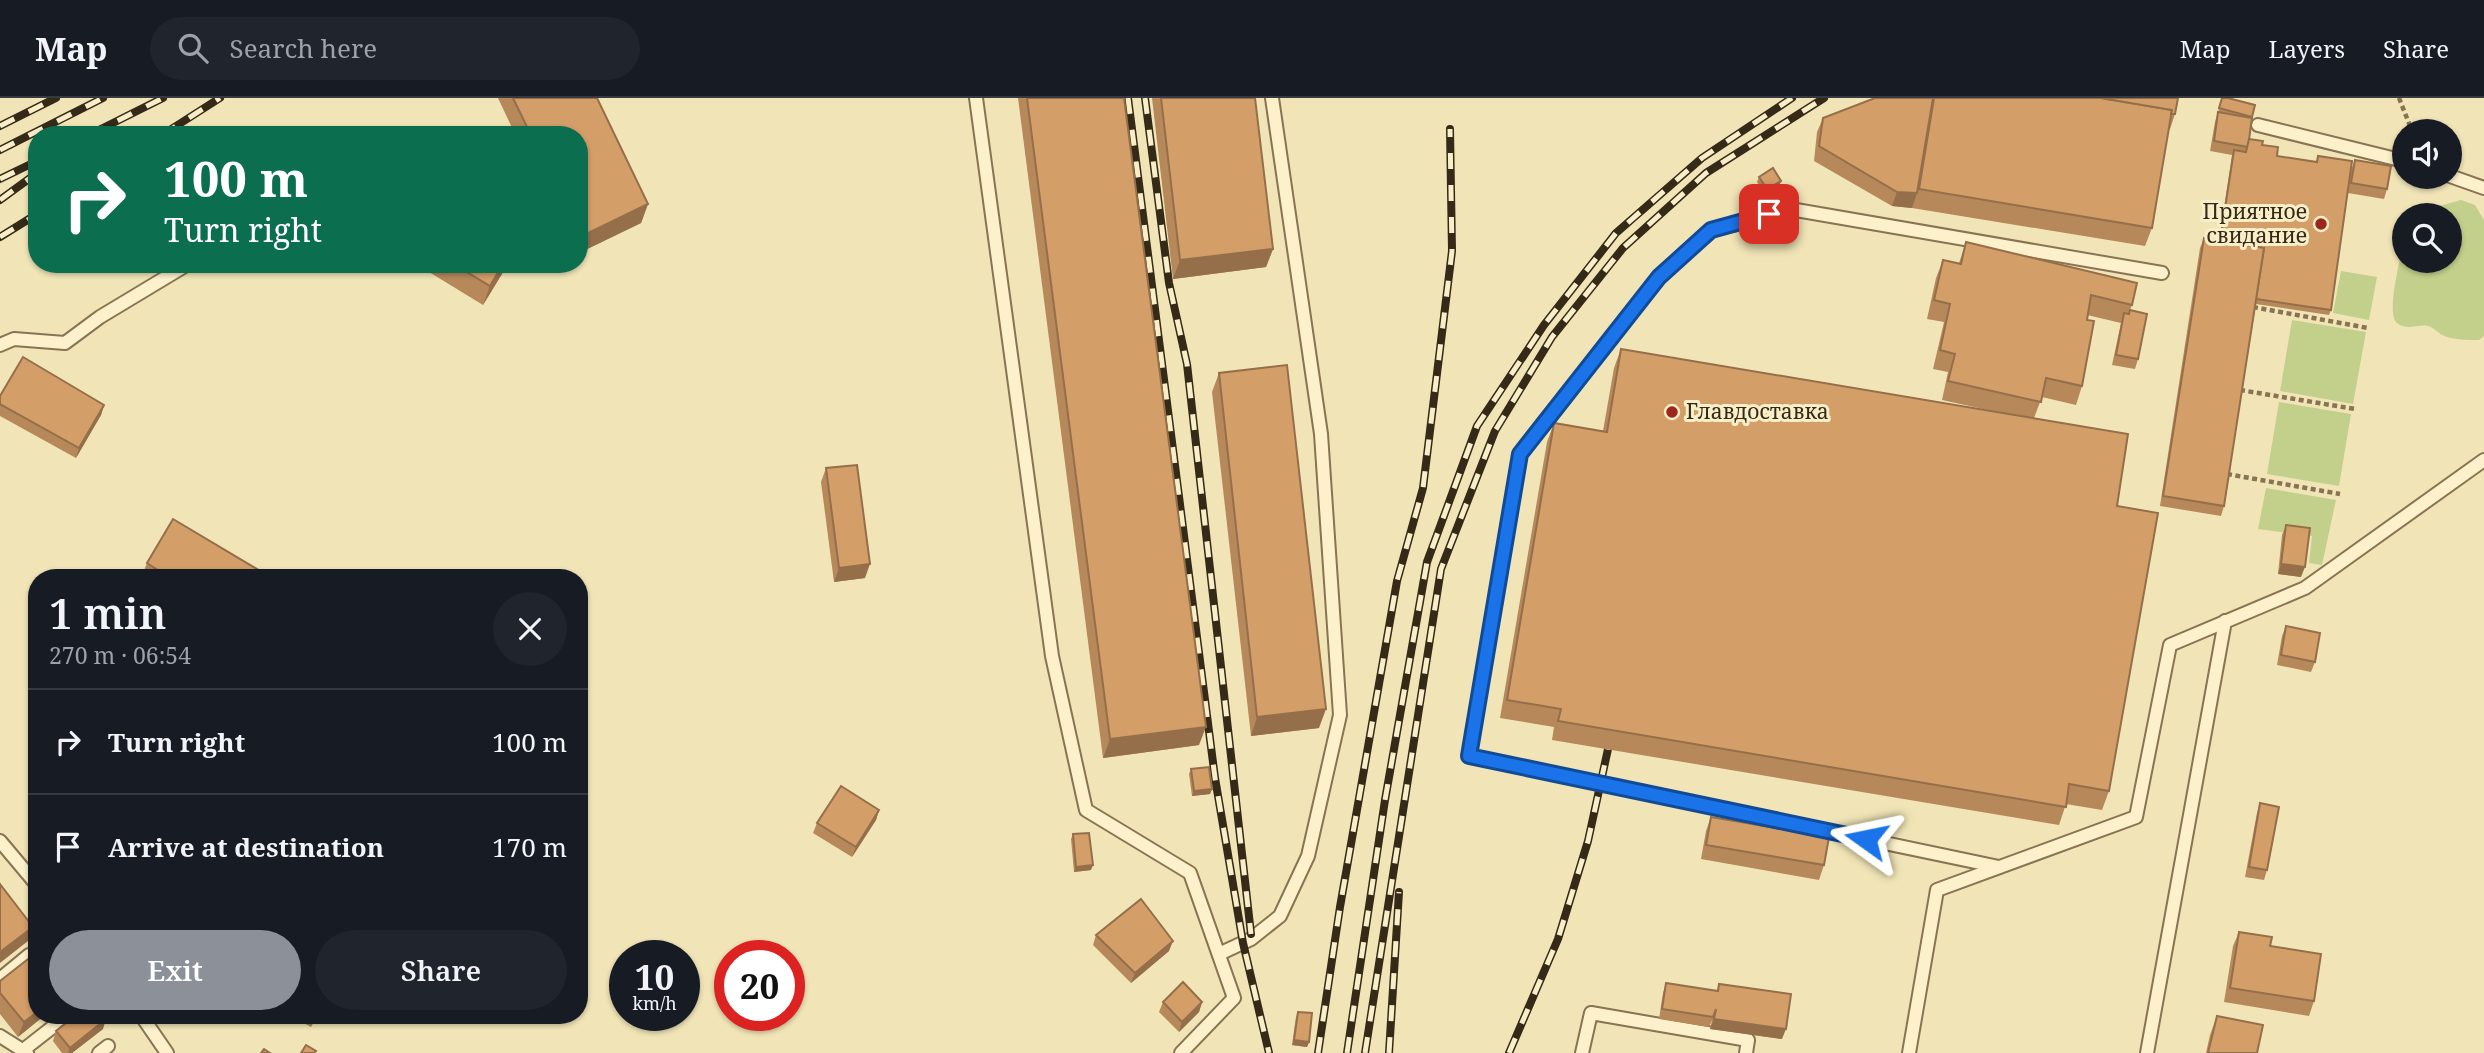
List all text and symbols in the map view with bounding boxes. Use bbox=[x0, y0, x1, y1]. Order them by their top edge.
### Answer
search box bbox=[150, 17, 640, 80]
text: Map bbox=[35, 26, 108, 71]
icon: search bbox=[174, 29, 212, 67]
text: Search here bbox=[230, 30, 377, 66]
text: Map bbox=[2180, 32, 2231, 65]
text: Layers bbox=[2269, 32, 2345, 65]
text: Share bbox=[2383, 32, 2449, 65]
map controls bbox=[2392, 119, 2462, 273]
button: sound bbox=[2392, 119, 2462, 189]
text: 100 m bbox=[164, 145, 308, 211]
icon: right bbox=[49, 154, 140, 245]
pin bbox=[1739, 184, 1799, 244]
icon: arrive bbox=[1750, 195, 1788, 233]
place label: Приятное свидание bbox=[2202, 197, 2307, 249]
button: search bbox=[2392, 203, 2462, 273]
text: Turn right bbox=[164, 208, 322, 251]
marker: Приятное свидание bbox=[2313, 216, 2329, 232]
place label: Главдоставка bbox=[1686, 397, 1829, 425]
marker: Главдоставка bbox=[1664, 404, 1680, 420]
text: 1 min bbox=[49, 584, 166, 641]
button: close bbox=[493, 592, 567, 666]
text: 270 m · 06:54 bbox=[49, 639, 191, 671]
icon: right bbox=[49, 723, 87, 761]
text: Turn right bbox=[108, 724, 245, 760]
text: 100 m bbox=[492, 724, 567, 760]
position arrow bbox=[1829, 802, 1903, 876]
icon: arrive bbox=[49, 828, 87, 866]
text: Arrive at destination bbox=[108, 829, 384, 865]
text: 170 m bbox=[492, 829, 567, 865]
button: Exit bbox=[49, 930, 301, 1010]
button: Share bbox=[315, 930, 567, 1010]
speed limit sign: 20 bbox=[714, 940, 805, 1031]
text: 10 bbox=[635, 953, 674, 1000]
text: km/h bbox=[632, 991, 677, 1015]

